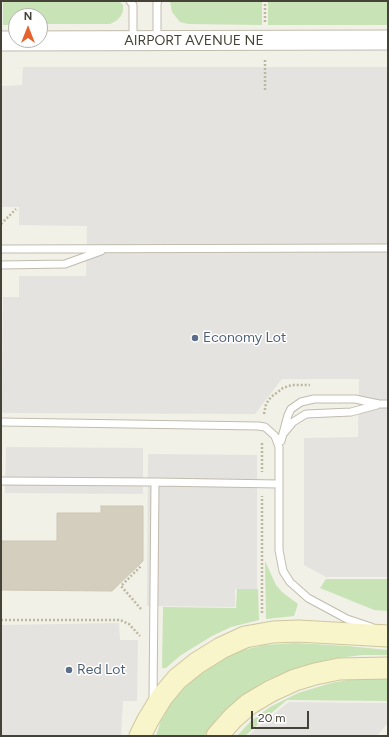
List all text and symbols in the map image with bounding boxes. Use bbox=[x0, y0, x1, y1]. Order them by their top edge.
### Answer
north arrow bbox=[8, 8, 48, 48]
text: N bbox=[24, 10, 32, 23]
street label: AIRPORT AVENUE NE bbox=[124, 33, 264, 49]
place label: Economy Lot bbox=[203, 330, 286, 346]
marker: Economy Lot bbox=[190, 333, 200, 343]
place label: Red Lot bbox=[77, 662, 126, 678]
marker: Red Lot bbox=[64, 665, 74, 675]
scale bar bbox=[253, 703, 311, 729]
text: 20 m bbox=[258, 711, 286, 725]

